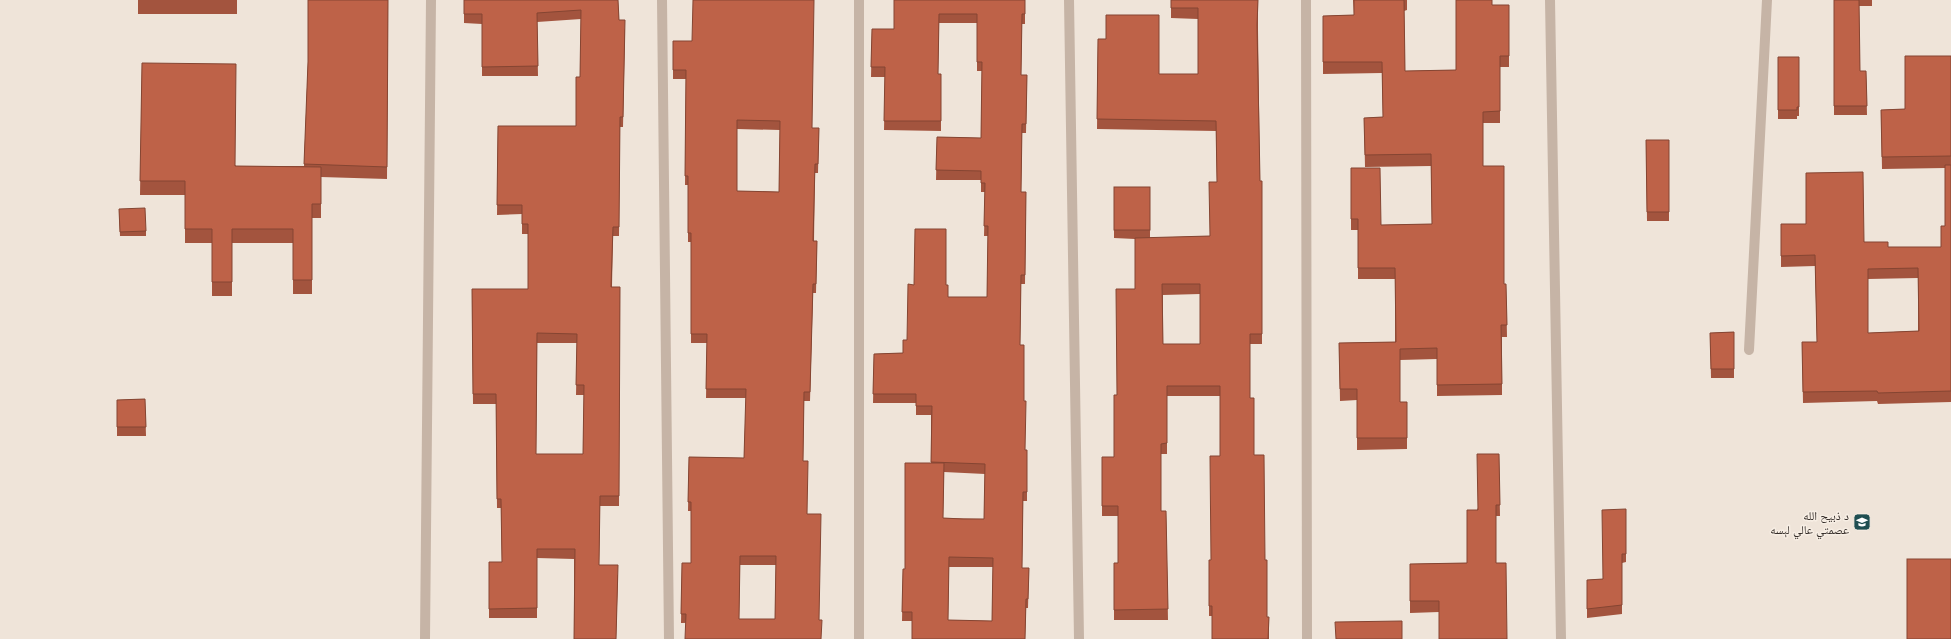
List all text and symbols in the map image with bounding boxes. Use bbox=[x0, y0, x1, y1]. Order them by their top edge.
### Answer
place label: د ذبیح الله عصمتي عالي لېسه bbox=[1770, 508, 1849, 540]
school or university icon: د ذبیح الله عصمتي عالي لېسه bbox=[1852, 512, 1872, 532]

